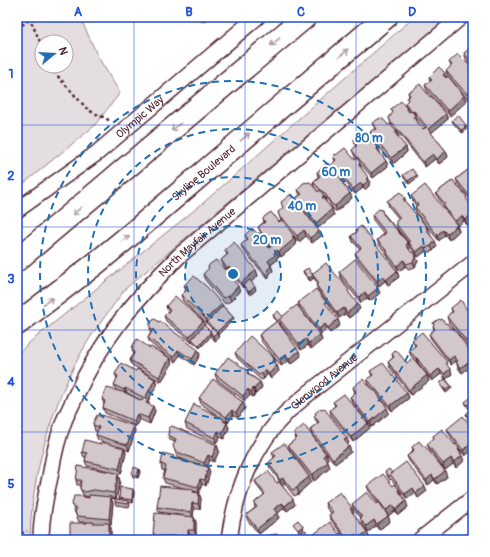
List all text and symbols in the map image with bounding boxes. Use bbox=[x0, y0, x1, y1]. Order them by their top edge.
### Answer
text: A bbox=[74, 4, 83, 20]
text: B bbox=[185, 4, 193, 20]
text: C bbox=[297, 4, 305, 20]
text: D bbox=[408, 4, 416, 20]
north arrow bbox=[34, 34, 74, 74]
one-way arrow bbox=[270, 38, 280, 47]
text: N bbox=[56, 46, 71, 57]
one-way arrow bbox=[339, 48, 349, 58]
text: 1 bbox=[8, 66, 14, 82]
street label: Olympic Way bbox=[113, 93, 166, 141]
one-way arrow bbox=[171, 122, 181, 131]
text: 80 m bbox=[355, 131, 383, 146]
one-way arrow bbox=[240, 133, 251, 142]
street label: Skyline Boulevard bbox=[169, 142, 238, 203]
text: 60 m bbox=[322, 165, 351, 180]
text: 2 bbox=[7, 168, 15, 184]
text: 40 m bbox=[287, 199, 317, 214]
street label: North Mayfair Avenue bbox=[156, 204, 238, 279]
one-way arrow bbox=[71, 206, 82, 215]
text: 20 m bbox=[253, 233, 281, 248]
one-way arrow bbox=[119, 235, 130, 244]
centre of rings bbox=[226, 267, 240, 281]
text: 3 bbox=[7, 271, 15, 287]
one-way arrow bbox=[43, 296, 54, 305]
street label: Glenwood Avenue bbox=[288, 350, 360, 412]
text: 4 bbox=[7, 374, 15, 390]
text: 5 bbox=[7, 476, 15, 492]

